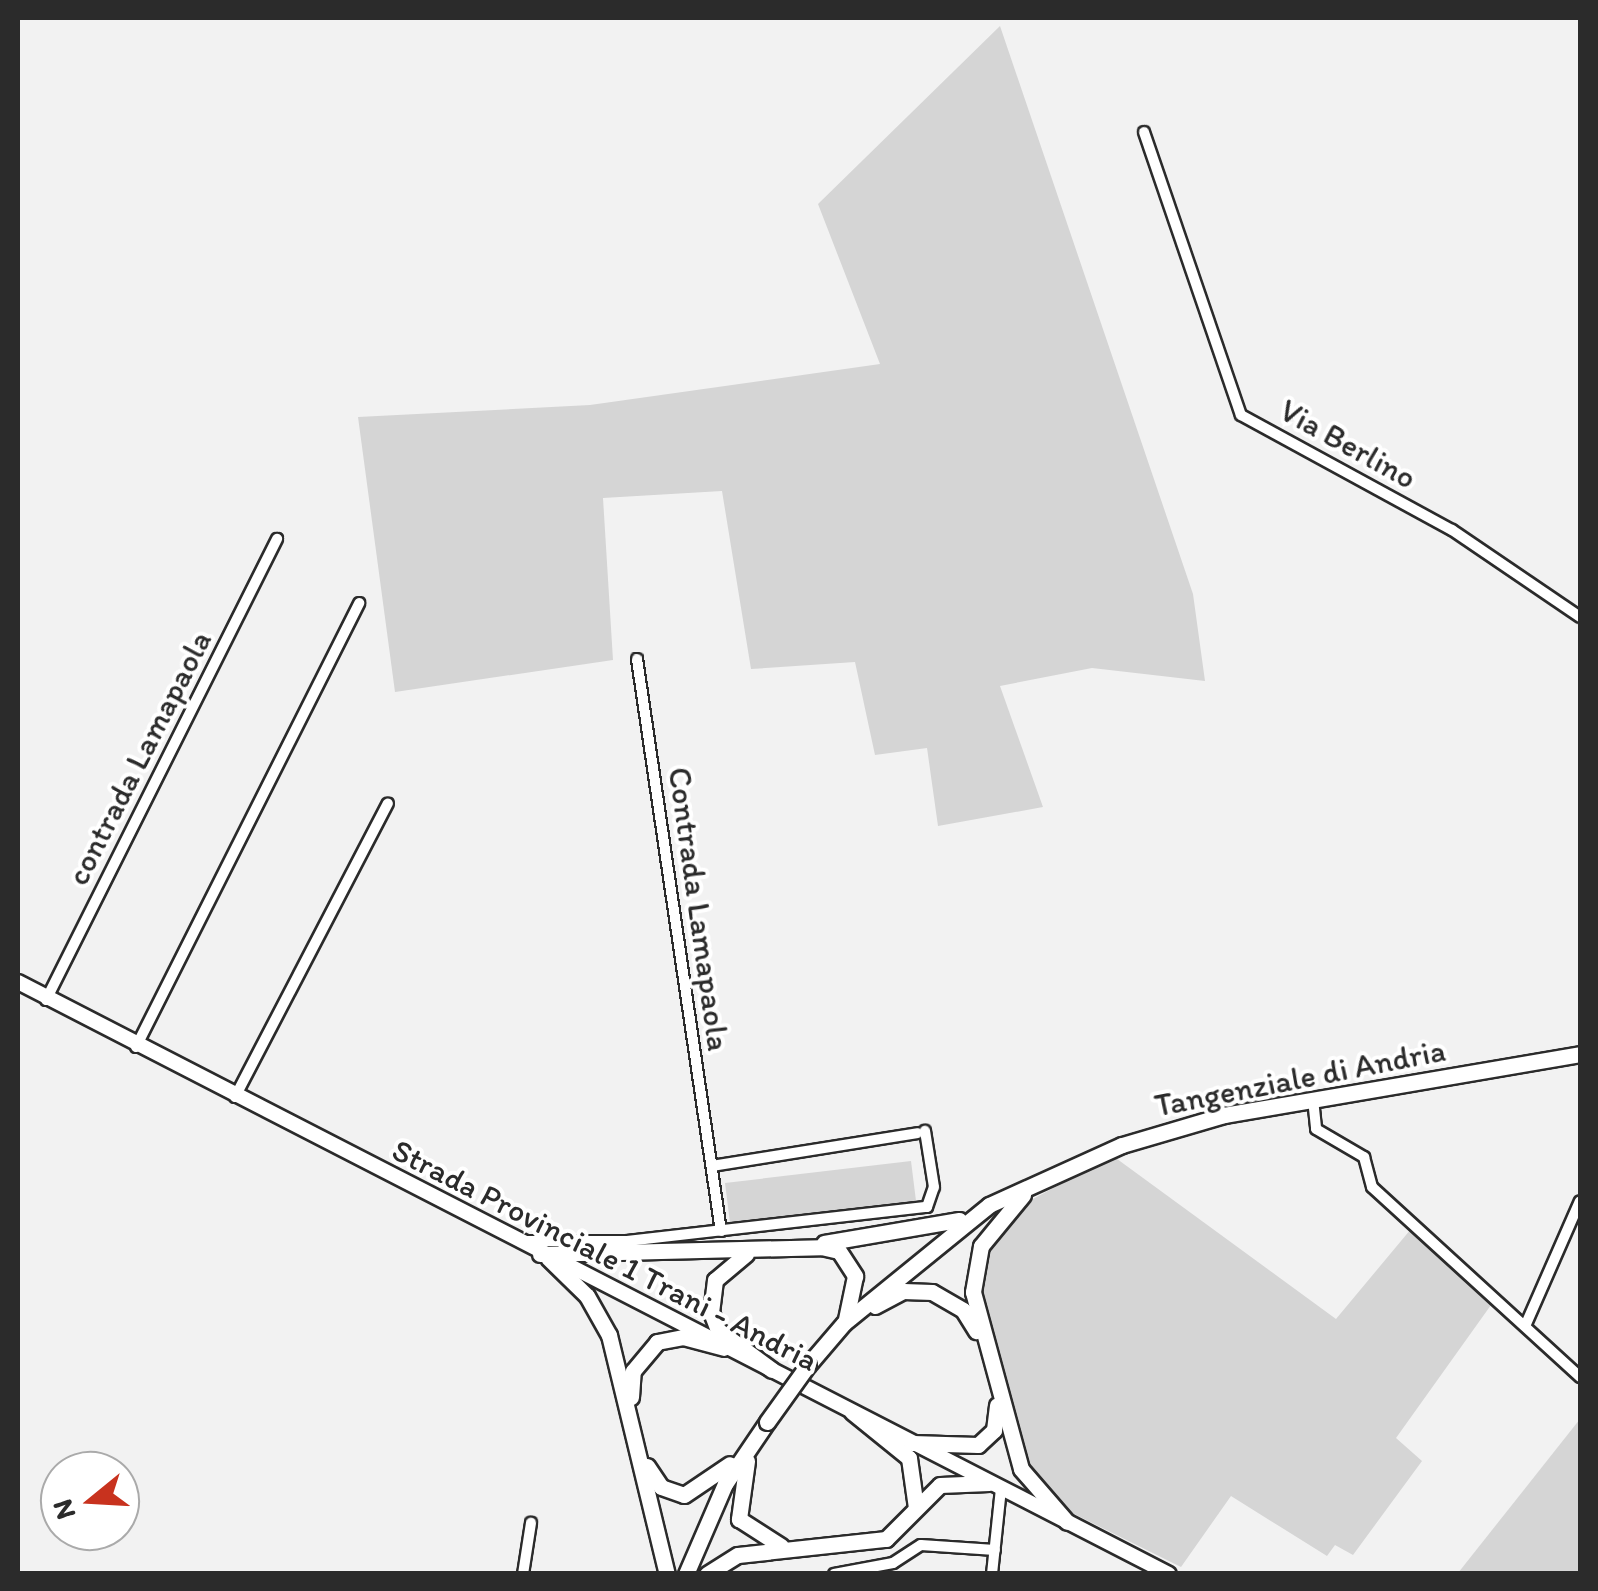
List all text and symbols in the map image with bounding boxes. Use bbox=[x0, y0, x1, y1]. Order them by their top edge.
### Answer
street label: Via Berlino bbox=[1273, 391, 1423, 497]
street label: contrada Lamapaola bbox=[59, 625, 219, 891]
street label: Contrada Lamapaola bbox=[660, 765, 738, 1053]
street label: Tangenziale di Andria bbox=[1151, 1031, 1449, 1125]
street label: Strada Provinciale 1 Trani - Andria bbox=[387, 1131, 823, 1379]
north arrow bbox=[40, 1451, 140, 1551]
text: N bbox=[44, 1495, 82, 1524]

